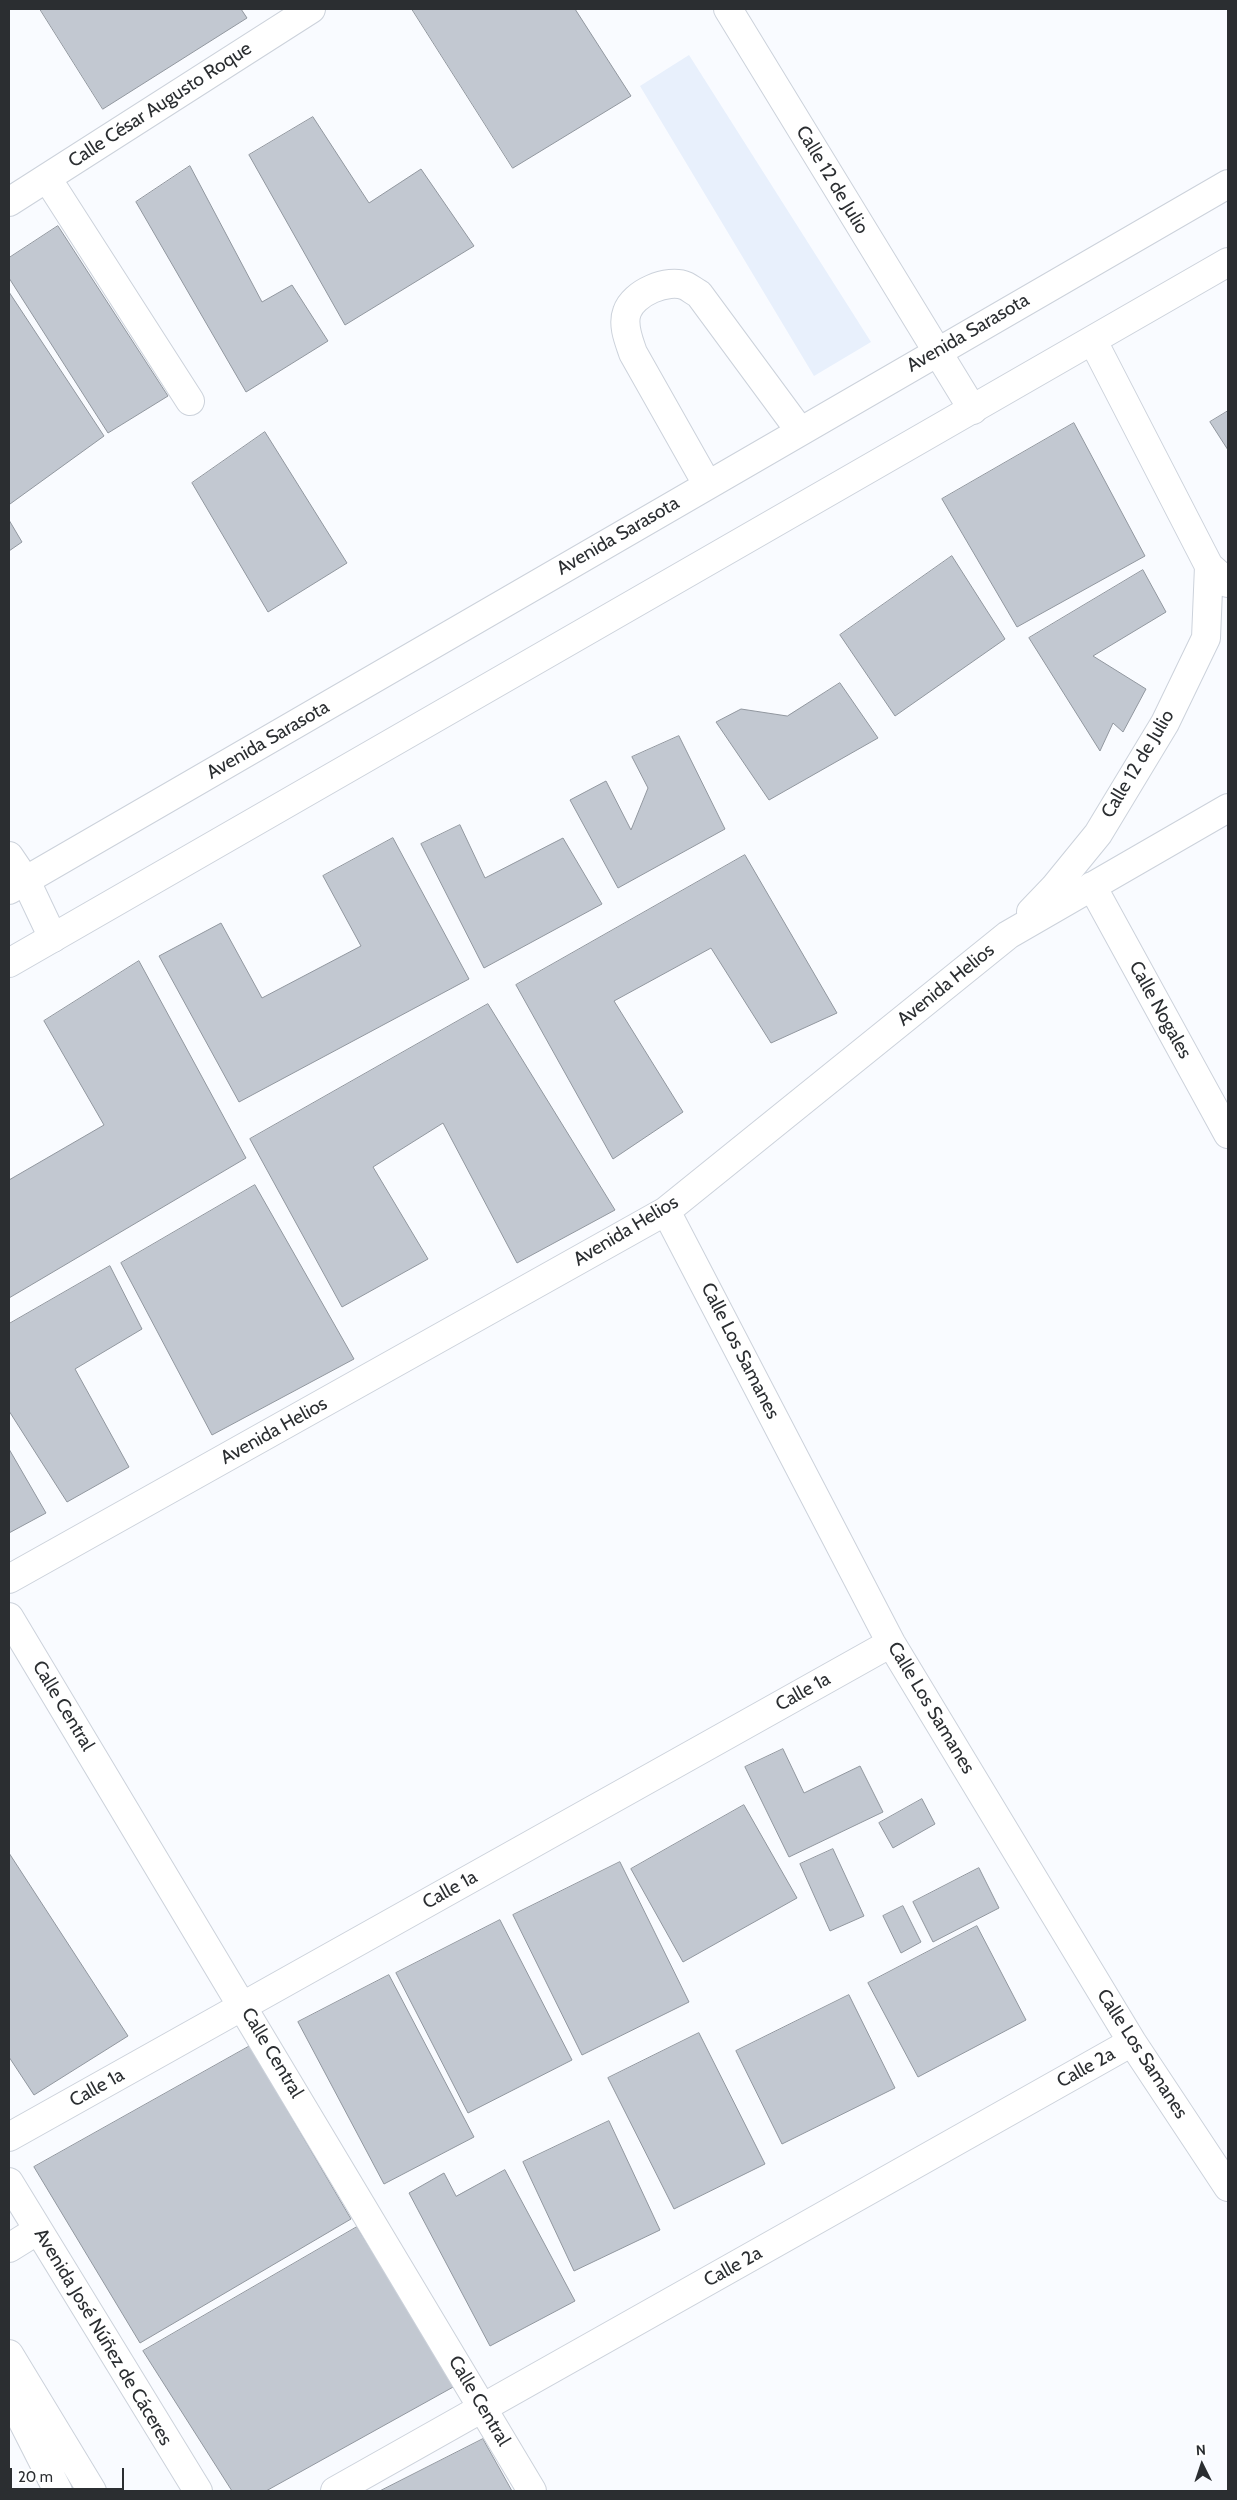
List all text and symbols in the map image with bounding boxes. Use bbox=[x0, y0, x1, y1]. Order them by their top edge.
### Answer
street label: Calle César Augusto Roque bbox=[64, 37, 256, 173]
street label: Calle 12 de Julio bbox=[791, 122, 873, 238]
street label: Avenida Sarasota bbox=[903, 289, 1033, 377]
street label: Avenida Sarasota bbox=[553, 492, 683, 580]
street label: Avenida Sarasota bbox=[203, 696, 333, 784]
street label: Calle 12 de Julio bbox=[1097, 706, 1179, 822]
street label: Avenida Helios bbox=[893, 939, 999, 1031]
street label: Calle Nogales bbox=[1124, 957, 1196, 1063]
street label: Avenida Helios bbox=[569, 1191, 683, 1271]
street label: Calle Los Samanes bbox=[696, 1279, 784, 1423]
street label: Avenida Helios bbox=[217, 1392, 331, 1470]
street label: Calle Los Samanes bbox=[883, 1638, 979, 1778]
street label: Calle Central bbox=[27, 1657, 99, 1755]
street label: Calle 1a bbox=[772, 1668, 834, 1716]
street label: Calle 1a bbox=[419, 1866, 481, 1914]
street label: Calle Los Samanes bbox=[1092, 1985, 1192, 2123]
street label: Calle Central bbox=[236, 2004, 308, 2102]
street label: Calle 2a bbox=[1053, 2043, 1119, 2093]
street label: Calle 1a bbox=[66, 2064, 128, 2112]
street label: Avenida José Núñez de Cáceres bbox=[29, 2224, 177, 2450]
street label: Calle 2a bbox=[700, 2242, 766, 2292]
street label: Calle Central bbox=[443, 2352, 515, 2450]
north arrow bbox=[1177, 2440, 1227, 2490]
text: N bbox=[1195, 2441, 1207, 2459]
scale bar bbox=[12, 2458, 126, 2490]
text: 20 m bbox=[18, 2468, 53, 2486]

